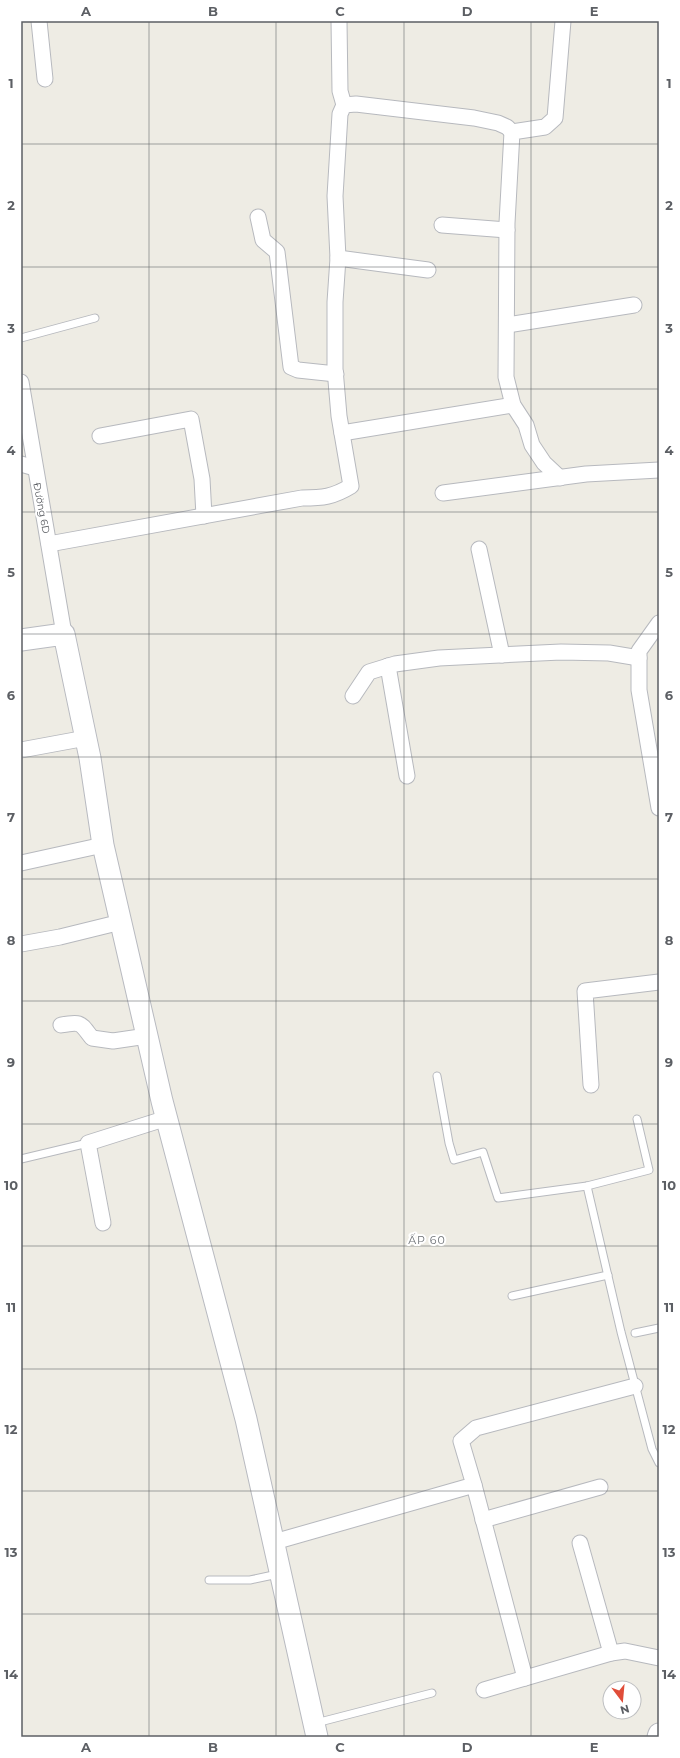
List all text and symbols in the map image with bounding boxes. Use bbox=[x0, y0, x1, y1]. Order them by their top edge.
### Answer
text: A bbox=[80, 3, 92, 19]
text: B bbox=[208, 3, 218, 19]
text: C bbox=[335, 3, 345, 19]
text: D bbox=[462, 3, 473, 19]
text: E bbox=[590, 3, 599, 19]
text: 1 bbox=[8, 75, 14, 91]
text: 1 bbox=[666, 75, 672, 91]
text: 2 bbox=[7, 197, 15, 213]
text: 2 bbox=[665, 197, 673, 213]
text: 3 bbox=[6, 320, 15, 336]
text: 3 bbox=[664, 320, 673, 336]
text: 4 bbox=[7, 442, 16, 458]
text: 4 bbox=[665, 442, 674, 458]
street label: Đường 6D bbox=[30, 481, 53, 535]
text: 5 bbox=[7, 564, 15, 580]
text: 5 bbox=[665, 564, 673, 580]
text: 6 bbox=[7, 687, 16, 703]
text: 6 bbox=[665, 687, 674, 703]
text: 7 bbox=[7, 809, 15, 825]
text: 7 bbox=[665, 809, 673, 825]
text: 8 bbox=[7, 932, 16, 948]
text: 8 bbox=[665, 932, 674, 948]
text: 9 bbox=[7, 1054, 15, 1070]
text: 9 bbox=[665, 1054, 673, 1070]
text: 10 bbox=[4, 1177, 18, 1193]
text: 10 bbox=[662, 1177, 676, 1193]
district label: ẤP 60 bbox=[408, 1233, 446, 1247]
text: 11 bbox=[6, 1299, 16, 1315]
text: 11 bbox=[664, 1299, 674, 1315]
text: 12 bbox=[5, 1421, 18, 1437]
text: 12 bbox=[663, 1421, 676, 1437]
text: 13 bbox=[5, 1544, 18, 1560]
text: 13 bbox=[663, 1544, 676, 1560]
text: 14 bbox=[4, 1666, 18, 1682]
text: 14 bbox=[662, 1666, 676, 1682]
north arrow bbox=[602, 1680, 642, 1720]
text: N bbox=[619, 1702, 631, 1718]
text: A bbox=[80, 1739, 92, 1755]
text: B bbox=[208, 1739, 218, 1755]
text: C bbox=[335, 1739, 345, 1755]
text: D bbox=[462, 1739, 473, 1755]
text: E bbox=[590, 1739, 599, 1755]

